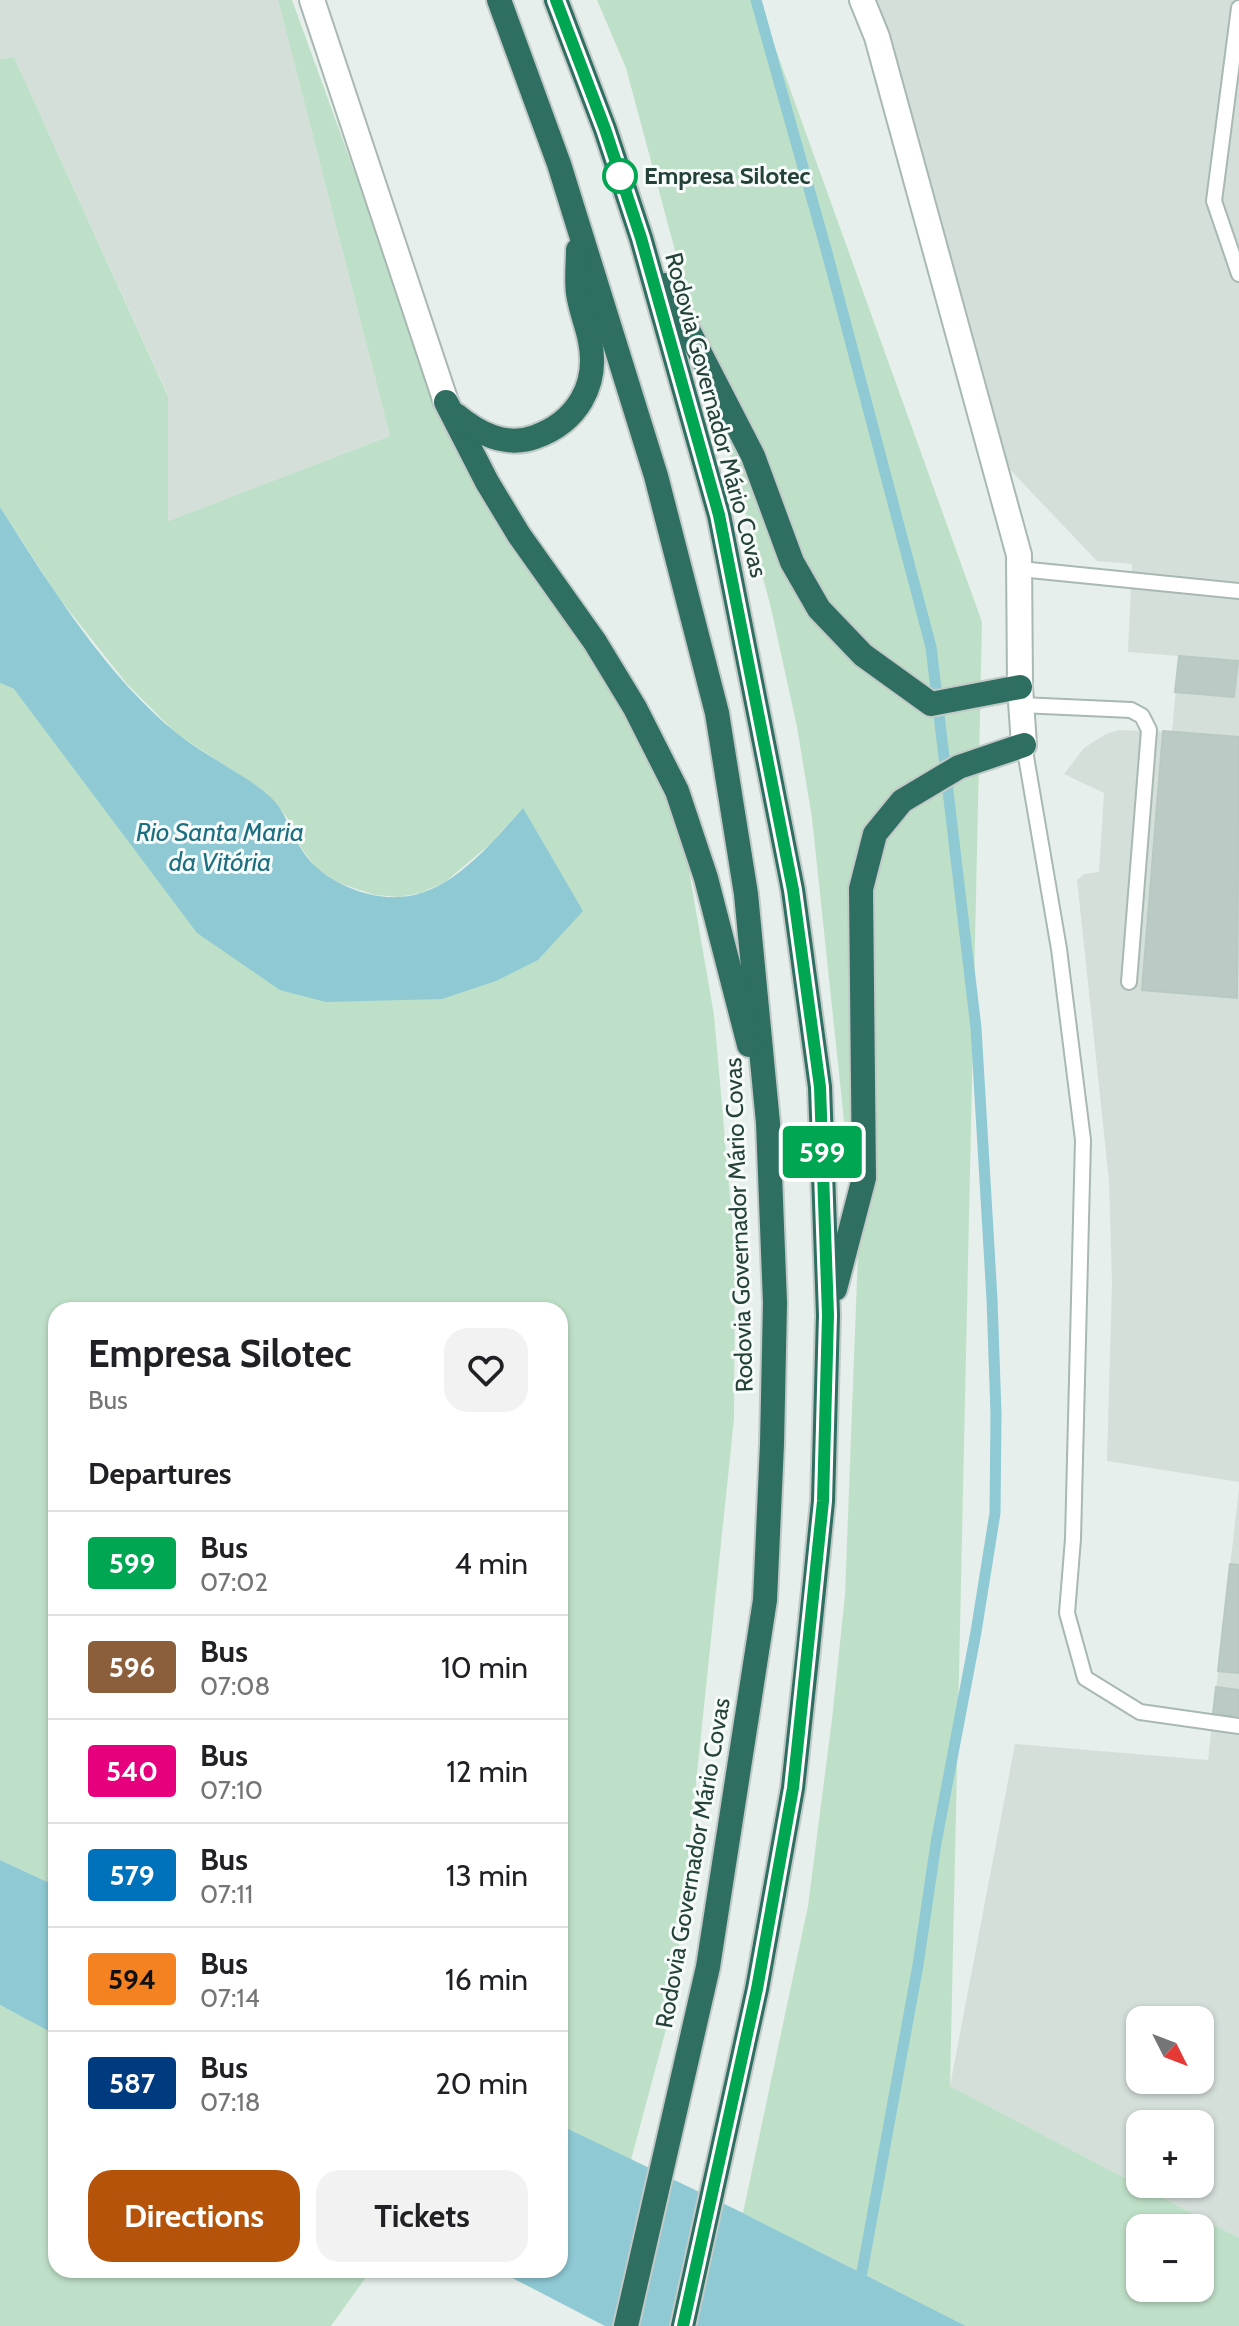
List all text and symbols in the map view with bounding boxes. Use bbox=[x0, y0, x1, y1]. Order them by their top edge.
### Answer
marker: Empresa Silotec bbox=[603, 159, 637, 193]
place label: Empresa Silotec bbox=[644, 161, 811, 190]
street label: Rodovia Governador Mário Covas bbox=[659, 249, 774, 580]
water label: Rio Santa Maria da Vitória bbox=[136, 816, 304, 878]
street label: Rodovia Governador Mário Covas bbox=[718, 1057, 759, 1393]
line badge: 599 bbox=[776, 1126, 868, 1178]
text: 599 bbox=[799, 1135, 845, 1169]
button: heart bbox=[444, 1328, 528, 1412]
text: Empresa Silotec bbox=[88, 1330, 352, 1377]
text: Bus bbox=[88, 1384, 128, 1416]
text: Departures bbox=[88, 1455, 232, 1492]
text: Bus bbox=[200, 1529, 248, 1566]
text: 4 min bbox=[454, 1545, 528, 1582]
text: 599 bbox=[109, 1546, 155, 1580]
text: 07:02 bbox=[200, 1566, 268, 1598]
text: Bus bbox=[200, 1633, 248, 1670]
text: 10 min bbox=[441, 1649, 528, 1686]
text: 596 bbox=[109, 1650, 155, 1684]
text: 07:08 bbox=[200, 1670, 270, 1702]
street label: Rodovia Governador Mário Covas bbox=[649, 1695, 736, 2030]
text: Bus bbox=[200, 1737, 248, 1774]
text: 12 min bbox=[446, 1753, 528, 1790]
text: 540 bbox=[106, 1754, 158, 1788]
text: 07:10 bbox=[200, 1774, 263, 1806]
text: Bus bbox=[200, 1841, 248, 1878]
text: 13 min bbox=[446, 1857, 528, 1894]
text: 579 bbox=[109, 1858, 155, 1892]
text: 07:11 bbox=[200, 1878, 253, 1910]
text: Bus bbox=[200, 1945, 248, 1982]
text: 16 min bbox=[445, 1961, 528, 1998]
text: 594 bbox=[108, 1962, 156, 1996]
text: 07:14 bbox=[200, 1982, 260, 2014]
north arrow bbox=[1126, 2006, 1214, 2094]
map controls bbox=[1126, 2006, 1214, 2302]
text: Bus bbox=[200, 2049, 248, 2086]
text: 20 min bbox=[435, 2065, 528, 2102]
text: 587 bbox=[109, 2066, 155, 2100]
text: 07:18 bbox=[200, 2086, 261, 2118]
button: + bbox=[1126, 2110, 1214, 2198]
button: Directions bbox=[88, 2170, 300, 2262]
button: Tickets bbox=[316, 2170, 528, 2262]
button: − bbox=[1126, 2214, 1214, 2302]

